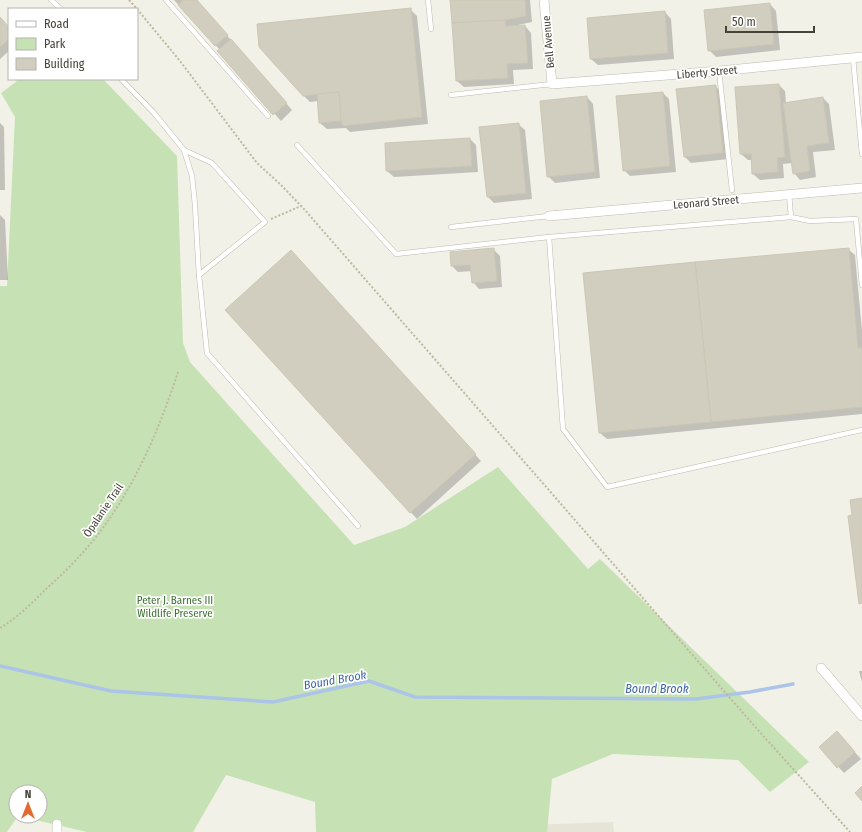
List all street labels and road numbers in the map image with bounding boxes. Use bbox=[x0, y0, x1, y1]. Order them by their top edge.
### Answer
street label: Bell Avenue bbox=[540, 15, 557, 69]
street label: Liberty Street bbox=[676, 63, 738, 82]
street label: Leonard Street bbox=[673, 193, 740, 212]
street label: Òpalanie Trail bbox=[80, 480, 126, 540]

